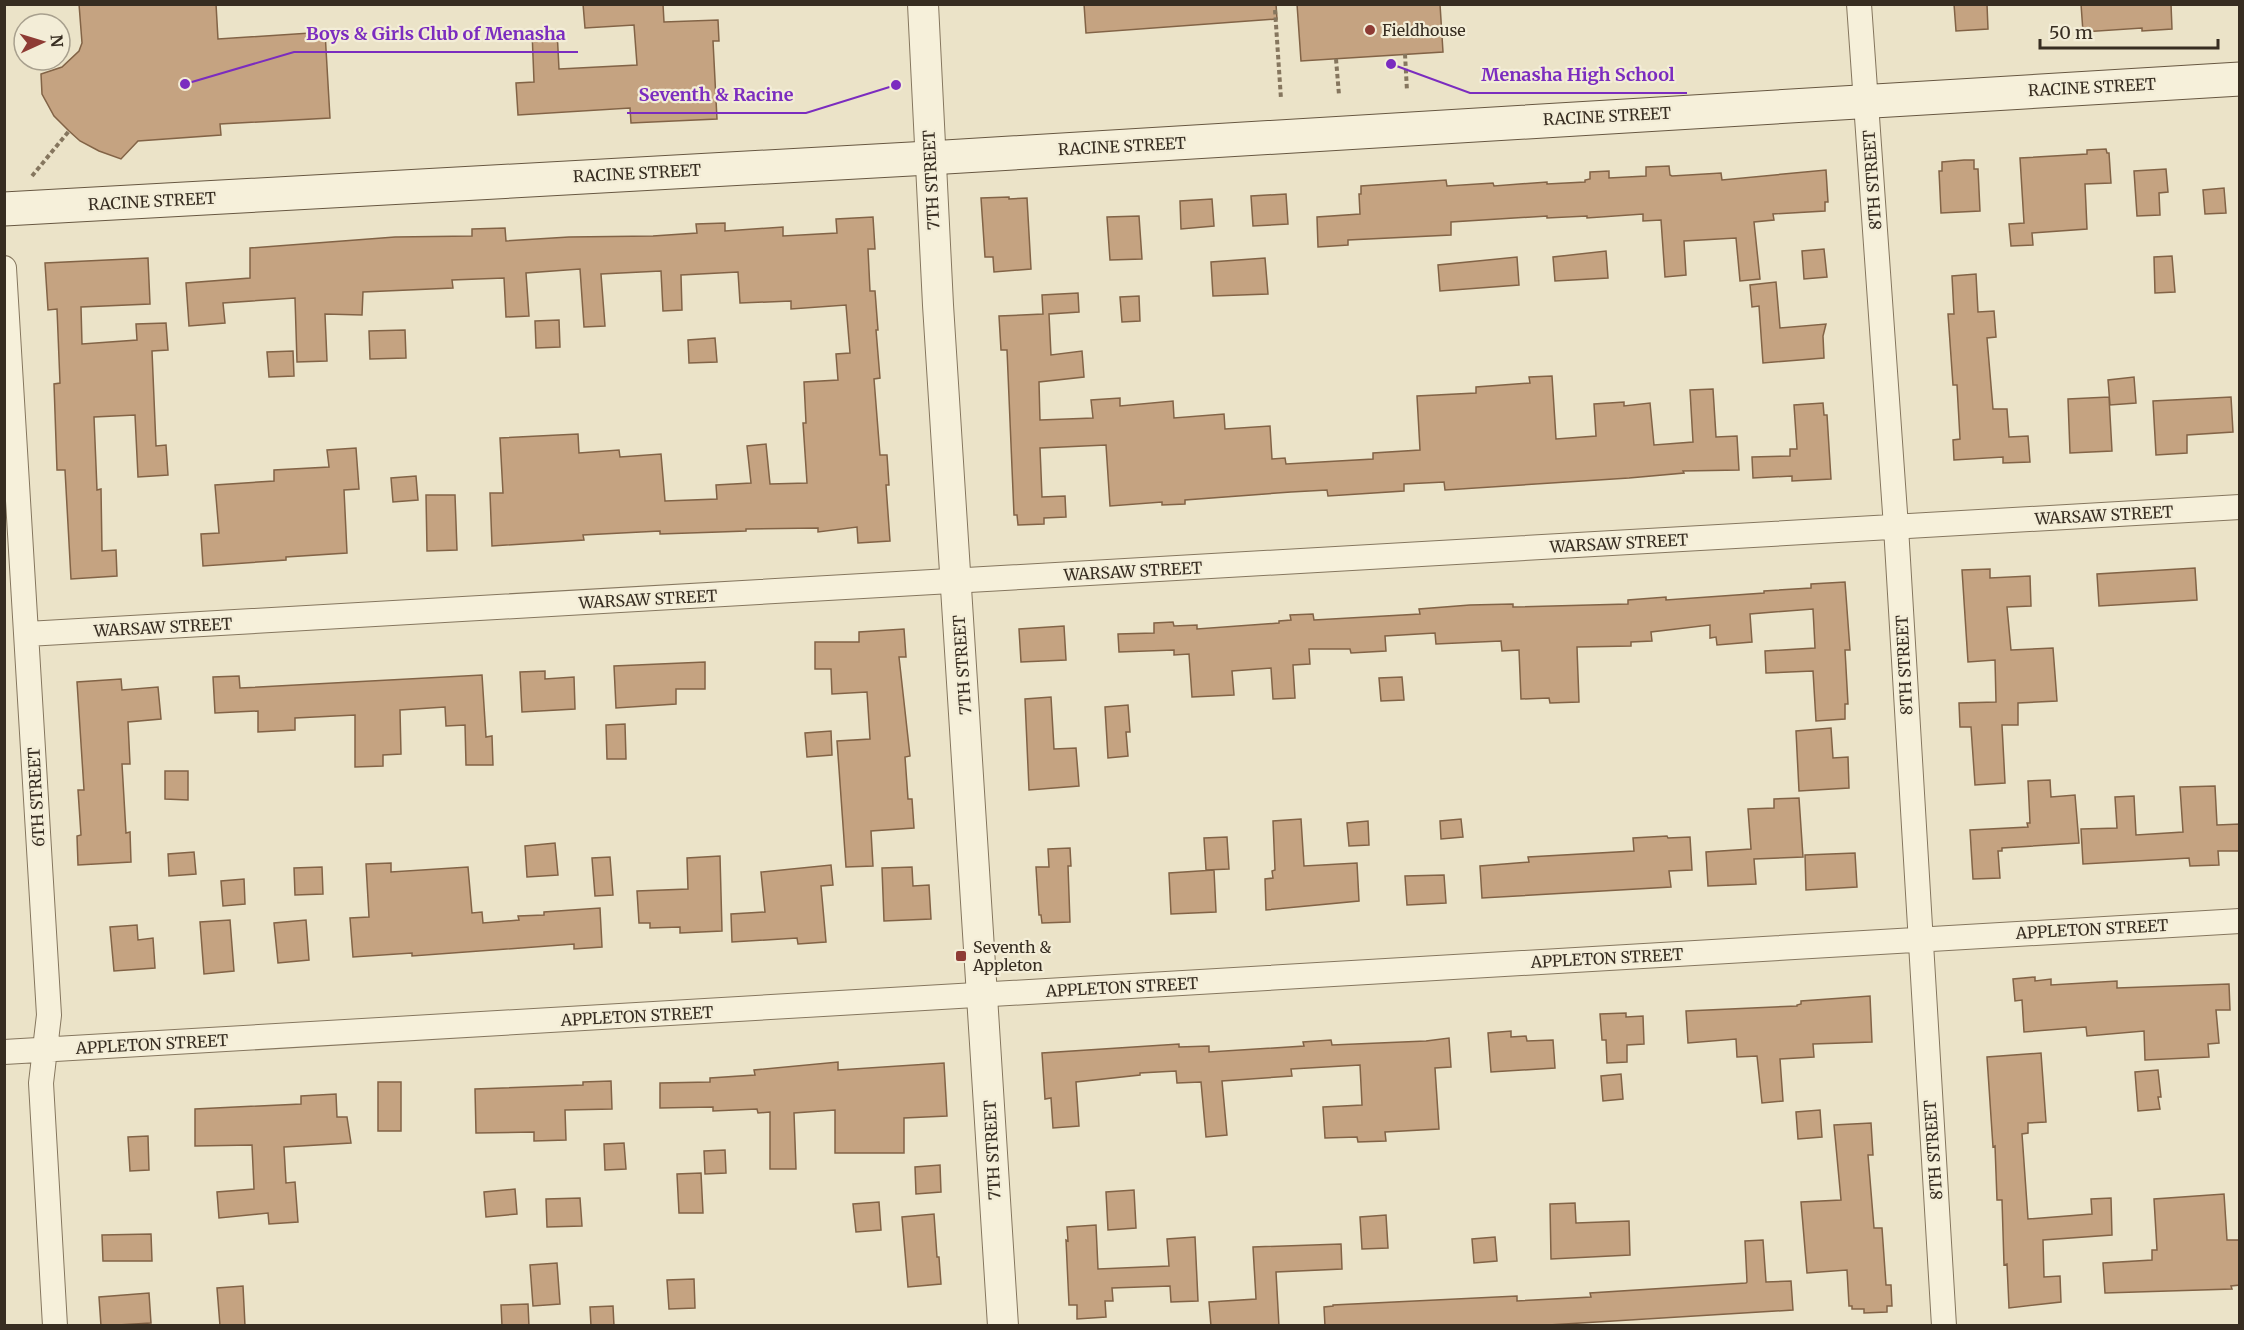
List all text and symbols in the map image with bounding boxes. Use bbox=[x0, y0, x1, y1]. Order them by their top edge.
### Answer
north arrow bbox=[12, 12, 72, 72]
scale bar bbox=[2040, 12, 2218, 50]
callout: Boys & Girls Club of Menasha bbox=[294, 16, 578, 52]
place label: Fieldhouse bbox=[1382, 20, 1466, 40]
text: 50 m bbox=[2049, 21, 2093, 44]
text: Boys & Girls Club of Menasha bbox=[306, 22, 566, 45]
marker: Fieldhouse bbox=[1363, 23, 1377, 37]
text: N bbox=[47, 34, 67, 48]
callout: Menasha High School bbox=[1470, 57, 1687, 93]
text: Menasha High School bbox=[1481, 63, 1675, 86]
street label: RACINE STREET bbox=[2027, 74, 2157, 100]
callout: Seventh & Racine bbox=[627, 77, 806, 113]
text: Seventh & Racine bbox=[639, 83, 794, 106]
street label: RACINE STREET bbox=[1542, 103, 1672, 129]
street label: 7TH STREET bbox=[918, 129, 944, 231]
street label: 8TH STREET bbox=[1859, 129, 1885, 231]
street label: RACINE STREET bbox=[1057, 133, 1187, 159]
street label: RACINE STREET bbox=[572, 160, 702, 186]
street label: RACINE STREET bbox=[87, 188, 217, 214]
street label: WARSAW STREET bbox=[2033, 501, 2174, 529]
street label: WARSAW STREET bbox=[1548, 529, 1689, 557]
street label: WARSAW STREET bbox=[1062, 557, 1203, 585]
street label: WARSAW STREET bbox=[577, 585, 718, 613]
street label: WARSAW STREET bbox=[92, 613, 233, 641]
street label: 7TH STREET bbox=[949, 614, 975, 716]
street label: 8TH STREET bbox=[1891, 614, 1917, 716]
street label: 6TH STREET bbox=[23, 747, 49, 847]
street label: APPLETON STREET bbox=[2014, 915, 2169, 943]
place label: Seventh & Appleton bbox=[972, 937, 1052, 975]
street label: APPLETON STREET bbox=[1529, 944, 1684, 972]
marker: Seventh & Appleton bbox=[954, 949, 968, 963]
street label: APPLETON STREET bbox=[1044, 973, 1199, 1001]
street label: APPLETON STREET bbox=[559, 1002, 714, 1030]
street label: APPLETON STREET bbox=[74, 1030, 229, 1058]
street label: 7TH STREET bbox=[979, 1099, 1005, 1201]
street label: 8TH STREET bbox=[1920, 1099, 1946, 1201]

